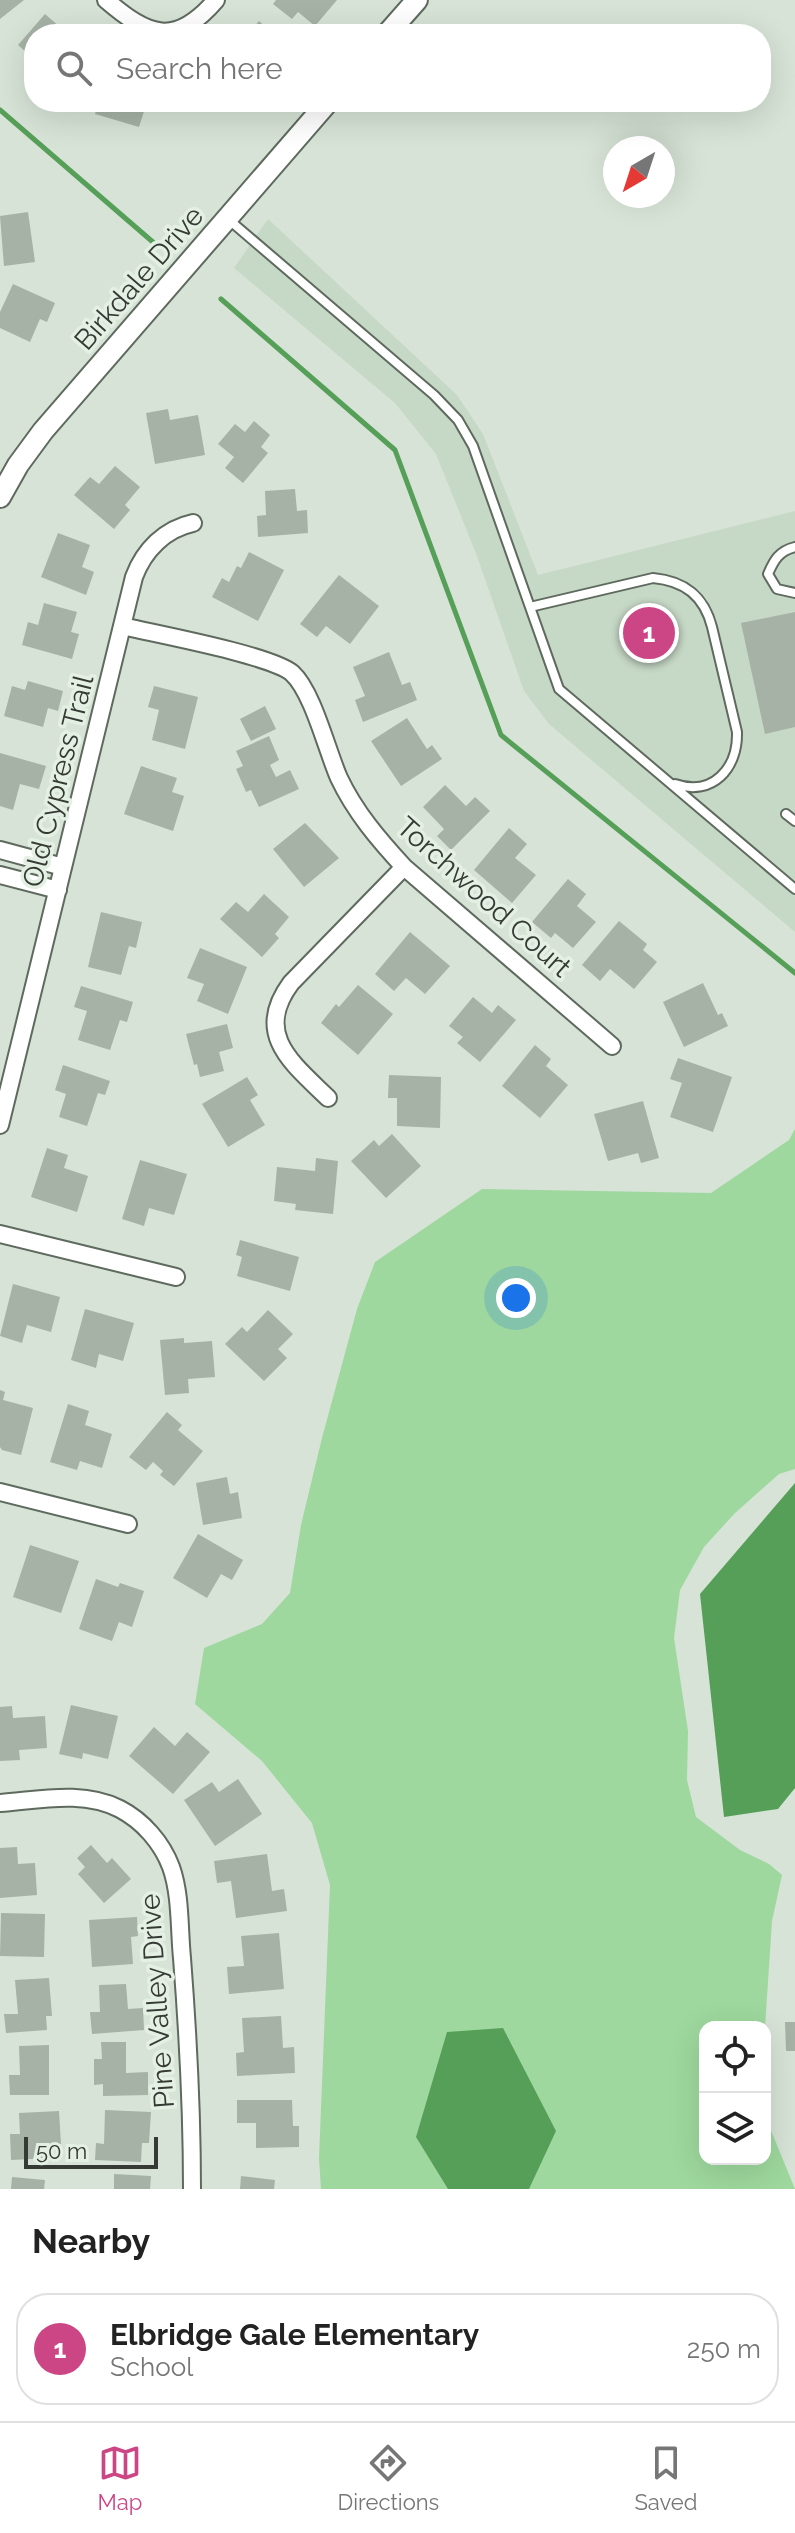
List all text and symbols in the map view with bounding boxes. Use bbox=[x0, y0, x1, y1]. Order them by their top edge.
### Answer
search box bbox=[24, 24, 771, 112]
icon: search bbox=[52, 46, 96, 90]
text: Search here bbox=[116, 51, 283, 86]
north arrow bbox=[603, 136, 675, 208]
street label: Birkdale Drive bbox=[68, 199, 210, 357]
pin: 1 bbox=[623, 603, 675, 663]
street label: Old Cypress Trail bbox=[16, 671, 100, 890]
street label: Torchwood Court bbox=[390, 810, 578, 984]
your location bbox=[496, 1278, 536, 1318]
street label: Pine Valley Drive bbox=[133, 1893, 181, 2109]
map controls bbox=[699, 2021, 771, 2165]
button: locate bbox=[699, 2021, 771, 2093]
button: layers bbox=[699, 2093, 771, 2165]
scale bar bbox=[24, 2133, 158, 2169]
text: 50 m bbox=[36, 2138, 87, 2164]
text: Nearby bbox=[32, 2221, 150, 2261]
text: Elbridge Gale Elementary bbox=[110, 2317, 479, 2352]
text: 1 bbox=[54, 2334, 66, 2364]
text: 250 m bbox=[687, 2334, 761, 2364]
text: School bbox=[110, 2352, 193, 2382]
tab: Map bbox=[98, 2441, 142, 2515]
tab: Directions bbox=[338, 2441, 439, 2515]
tab: Saved bbox=[634, 2441, 697, 2515]

